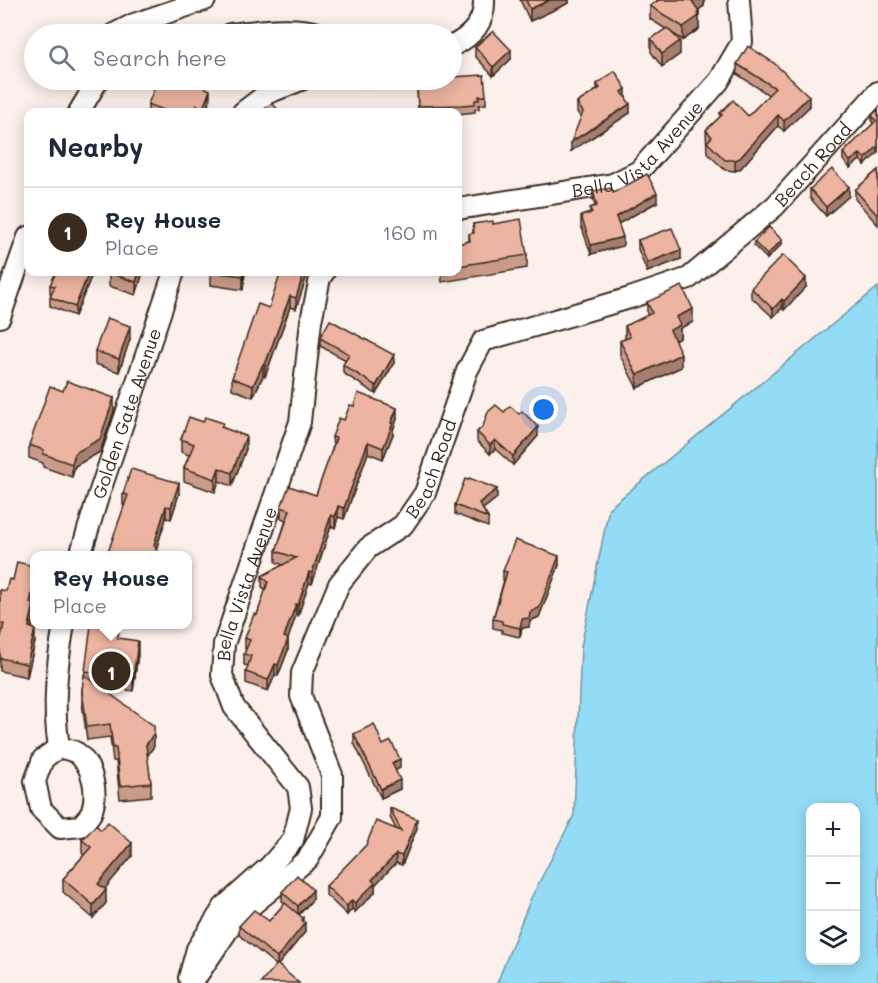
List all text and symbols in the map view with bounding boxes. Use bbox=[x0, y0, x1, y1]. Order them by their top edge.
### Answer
search box bbox=[24, 24, 462, 90]
icon: search bbox=[45, 41, 78, 74]
text: Search here bbox=[93, 43, 227, 72]
street label: Bella Vista Avenue bbox=[570, 95, 708, 202]
street label: Beach Road bbox=[769, 117, 857, 211]
text: Nearby bbox=[48, 130, 143, 164]
text: Rey House bbox=[105, 205, 221, 234]
text: 1 bbox=[63, 219, 72, 245]
text: 160 m bbox=[382, 219, 438, 245]
text: Place bbox=[105, 234, 159, 260]
street label: Golden Gate Avenue bbox=[86, 325, 166, 502]
your location bbox=[529, 395, 558, 424]
street label: Beach Road bbox=[399, 416, 462, 523]
street label: Bella Vista Avenue bbox=[211, 503, 282, 662]
popup bbox=[30, 551, 192, 629]
text: Rey House bbox=[53, 563, 169, 592]
text: Place bbox=[53, 592, 107, 618]
pin: 1 bbox=[92, 648, 130, 694]
map controls bbox=[806, 803, 860, 965]
button: + bbox=[806, 803, 860, 857]
button: − bbox=[806, 857, 860, 911]
button: layers bbox=[806, 911, 860, 965]

